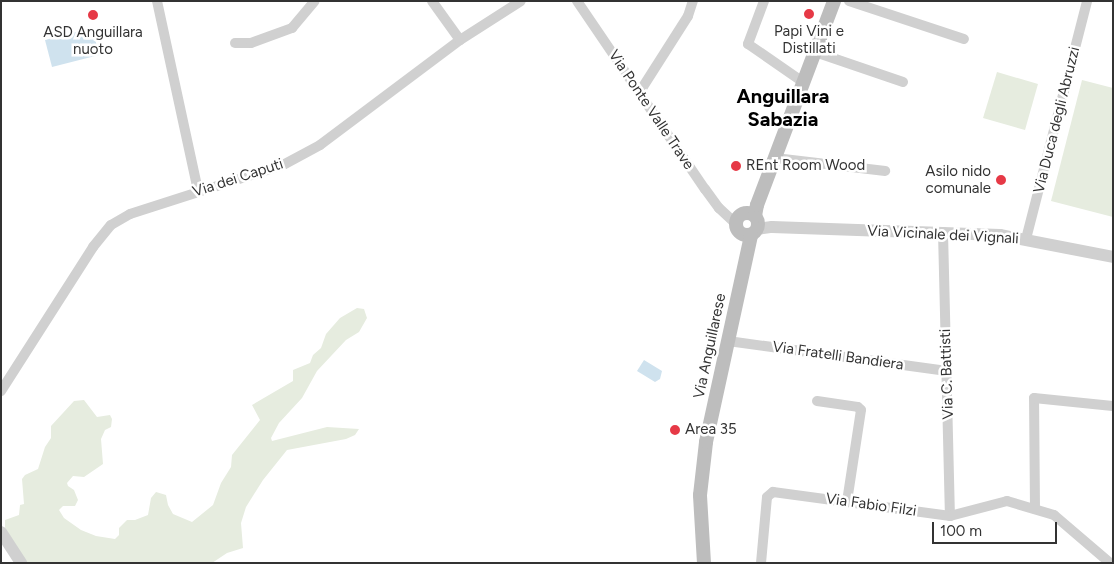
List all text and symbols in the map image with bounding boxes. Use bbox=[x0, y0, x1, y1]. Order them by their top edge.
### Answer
marker: Papi Vini e Distillati bbox=[803, 8, 815, 20]
marker: ASD Anguillara nuoto bbox=[87, 9, 99, 21]
place label: Papi Vini e Distillati bbox=[774, 22, 844, 57]
place label: ASD Anguillara nuoto bbox=[43, 23, 143, 58]
street label: Via Duca degli Abruzzi bbox=[1030, 45, 1084, 195]
street label: Via Ponte Valle Trave bbox=[604, 47, 698, 173]
district label: Anguillara Sabazia bbox=[737, 84, 829, 131]
street label: Via dei Caputi bbox=[190, 155, 286, 201]
place label: REnt Room Wood bbox=[746, 157, 865, 175]
marker: REnt Room Wood bbox=[730, 160, 742, 172]
place label: Asilo nido comunale bbox=[925, 162, 991, 197]
marker: Asilo nido comunale bbox=[995, 174, 1007, 186]
street label: Via Vicinale dei Vignali bbox=[867, 222, 1019, 248]
street label: Via Anguillarese bbox=[690, 292, 730, 400]
street label: Via C. Battisti bbox=[936, 328, 958, 420]
street label: Via Fratelli Bandiera bbox=[771, 338, 905, 374]
place label: Area 35 bbox=[685, 421, 737, 439]
marker: Area 35 bbox=[669, 424, 681, 436]
street label: Via Fabio Filzi bbox=[825, 490, 917, 520]
scale bar bbox=[934, 512, 1059, 544]
text: 100 m bbox=[940, 522, 982, 540]

